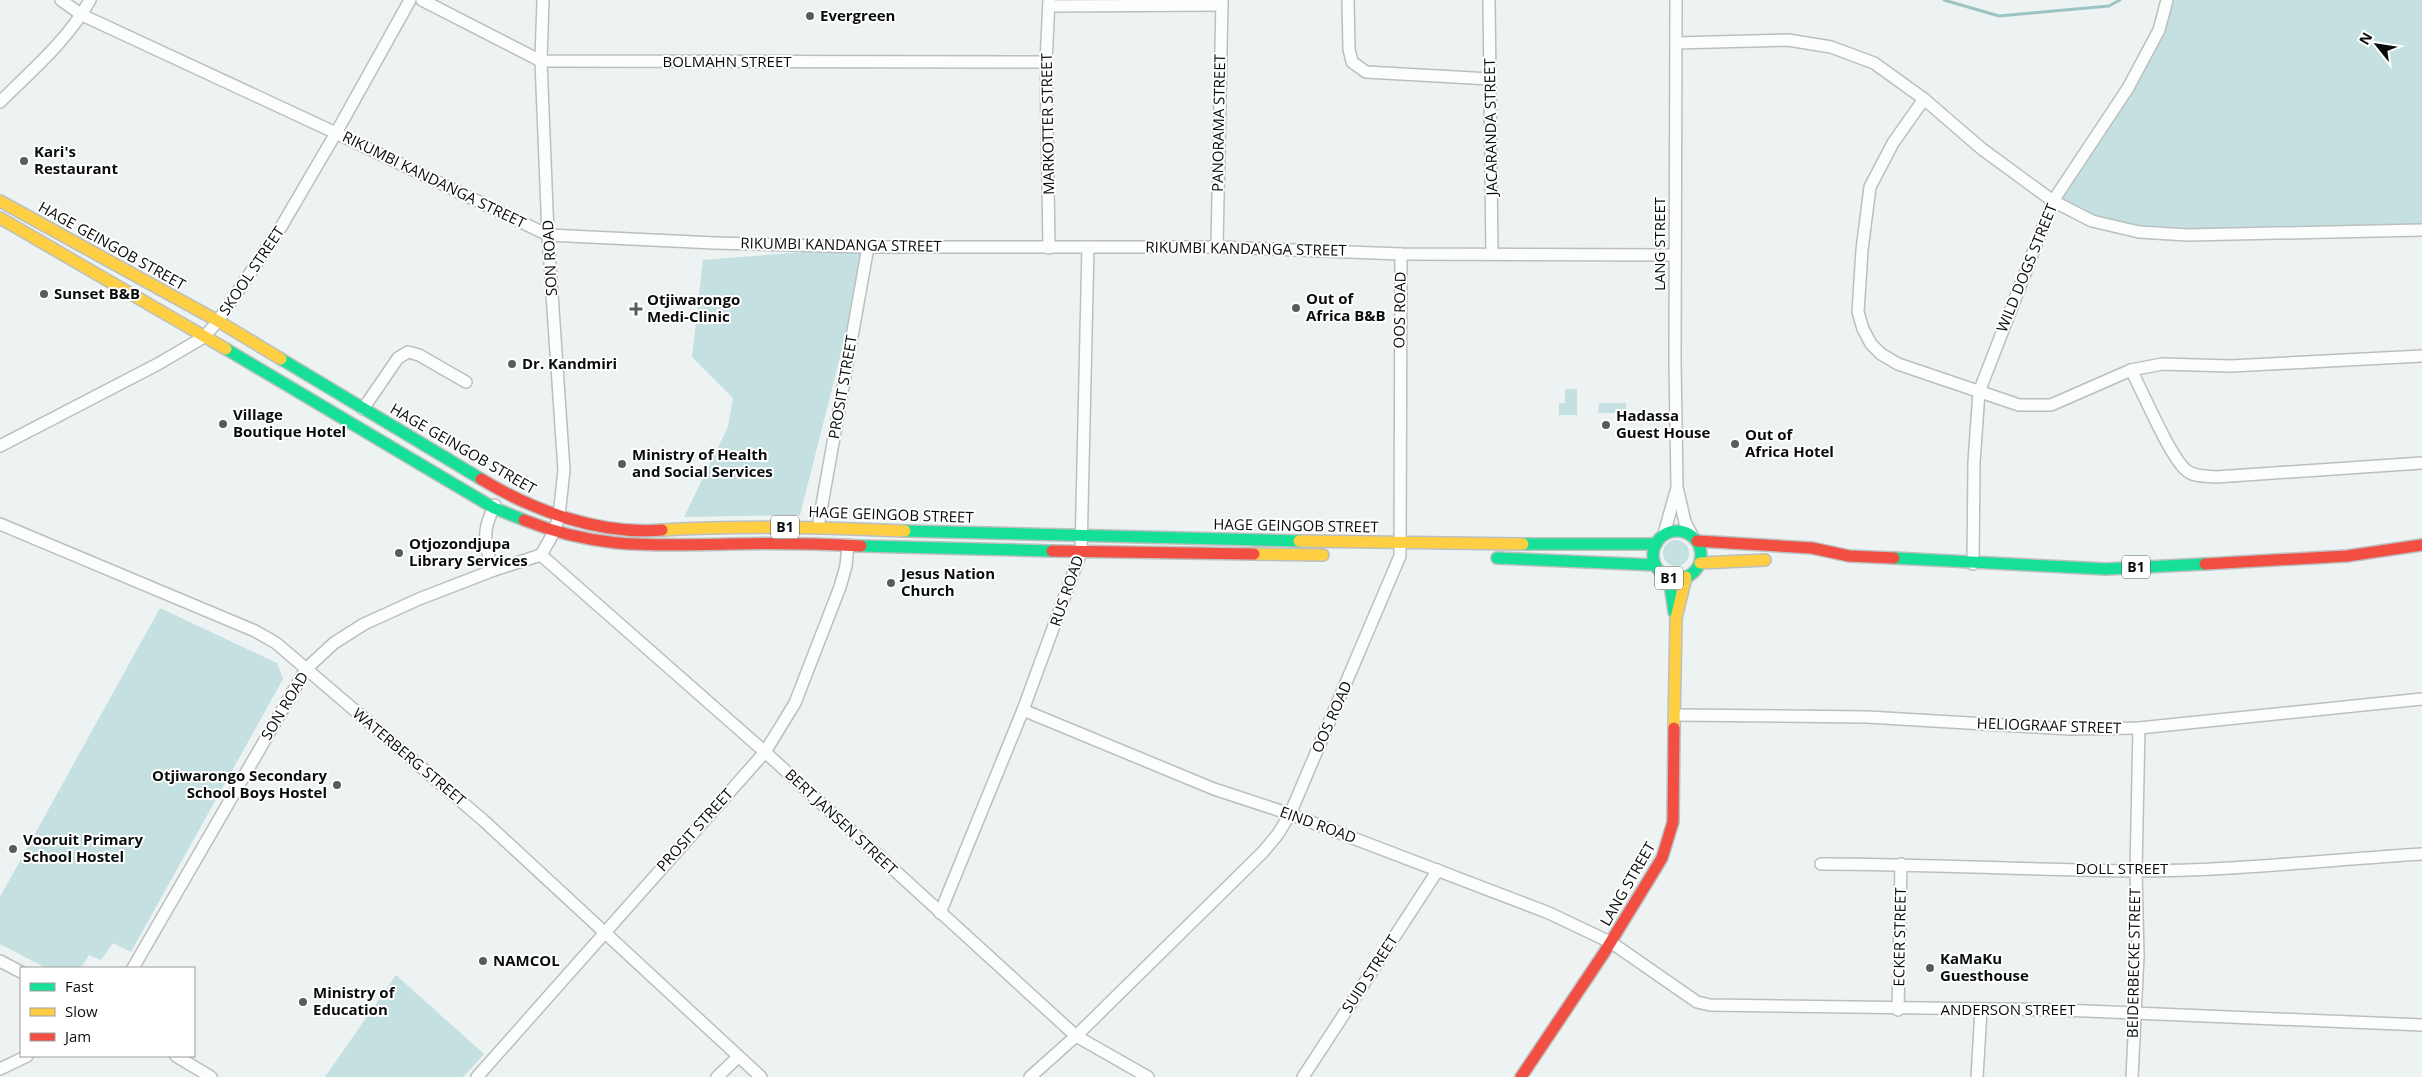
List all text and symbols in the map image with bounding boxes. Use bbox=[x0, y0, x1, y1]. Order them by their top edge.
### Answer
place label: Evergreen bbox=[820, 5, 895, 25]
marker: Evergreen bbox=[804, 10, 816, 22]
north arrow bbox=[2352, 20, 2402, 70]
text: N bbox=[2354, 29, 2376, 48]
street label: BOLMAHN STREET bbox=[662, 51, 792, 71]
street label: MARKOTTER STREET bbox=[1036, 52, 1058, 195]
street label: PANORAMA STREET bbox=[1207, 53, 1229, 192]
street label: JACARANDA STREET bbox=[1479, 57, 1501, 198]
street label: RIKUMBI KANDANGA STREET bbox=[340, 126, 530, 233]
place label: Kari's Restaurant bbox=[34, 141, 118, 178]
marker: Kari's Restaurant bbox=[18, 155, 30, 167]
street label: HAGE GEINGOB STREET bbox=[35, 196, 190, 294]
street label: LANG STREET bbox=[1649, 196, 1669, 291]
street label: WILD DOGS STREET bbox=[1991, 200, 2061, 335]
street label: SON ROAD bbox=[537, 219, 561, 297]
street label: SKOOL STREET bbox=[214, 221, 289, 319]
street label: RIKUMBI KANDANGA STREET bbox=[740, 232, 943, 256]
street label: RIKUMBI KANDANGA STREET bbox=[1145, 236, 1348, 260]
street label: OOS ROAD bbox=[1388, 271, 1410, 349]
place label: Sunset B&B bbox=[54, 283, 140, 303]
marker: Sunset B&B bbox=[38, 288, 50, 300]
place label: Out of Africa B&B bbox=[1306, 288, 1386, 325]
place label: Otjiwarongo Medi-Clinic bbox=[647, 289, 740, 326]
marker: Otjiwarongo Medi-Clinic bbox=[629, 302, 643, 316]
marker: Out of Africa B&B bbox=[1290, 302, 1302, 314]
street label: PROSIT STREET bbox=[823, 333, 861, 440]
place label: Dr. Kandmiri bbox=[522, 353, 617, 373]
marker: Dr. Kandmiri bbox=[506, 358, 518, 370]
street label: HAGE GEINGOB STREET bbox=[387, 398, 541, 498]
place label: Village Boutique Hotel bbox=[233, 404, 346, 441]
place label: Hadassa Guest House bbox=[1616, 405, 1711, 442]
marker: Village Boutique Hotel bbox=[217, 418, 229, 430]
marker: Hadassa Guest House bbox=[1600, 419, 1612, 431]
place label: Out of Africa Hotel bbox=[1745, 424, 1834, 461]
marker: Out of Africa Hotel bbox=[1729, 438, 1741, 450]
place label: Ministry of Health and Social Services bbox=[632, 444, 773, 481]
marker: Ministry of Health and Social Services bbox=[616, 458, 628, 470]
street label: HAGE GEINGOB STREET bbox=[808, 501, 975, 527]
street label: HAGE GEINGOB STREET bbox=[1213, 514, 1380, 536]
road number: B1 bbox=[771, 516, 799, 538]
place label: Otjozondjupa Library Services bbox=[409, 533, 528, 570]
marker: Otjozondjupa Library Services bbox=[393, 547, 405, 559]
street label: RUS ROAD bbox=[1045, 553, 1087, 629]
road number: B1 bbox=[2122, 556, 2150, 578]
place label: Jesus Nation Church bbox=[899, 563, 995, 600]
road number: B1 bbox=[1655, 566, 1683, 590]
marker: Jesus Nation Church bbox=[885, 577, 897, 589]
street label: SON ROAD bbox=[256, 668, 312, 743]
street label: OOS ROAD bbox=[1306, 677, 1356, 756]
street label: WATERBERG STREET bbox=[349, 703, 471, 810]
street label: HELIOGRAAF STREET bbox=[1976, 712, 2122, 738]
street label: BERT JANSEN STREET bbox=[781, 764, 903, 879]
place label: Otjiwarongo Secondary School Boys Hostel bbox=[152, 765, 327, 802]
marker: Otjiwarongo Secondary School Boys Hostel bbox=[331, 779, 343, 791]
street label: PROSIT STREET bbox=[652, 783, 737, 875]
street label: EIND ROAD bbox=[1277, 801, 1359, 847]
place label: Vooruit Primary School Hostel bbox=[23, 829, 143, 866]
street label: LANG STREET bbox=[1595, 837, 1660, 929]
marker: Vooruit Primary School Hostel bbox=[7, 843, 19, 855]
street label: DOLL STREET bbox=[2076, 858, 2169, 878]
street label: ECKER STREET bbox=[1888, 887, 1910, 987]
street label: BEIDERBECKE STREET bbox=[2122, 887, 2144, 1038]
street label: SUID STREET bbox=[1337, 930, 1402, 1016]
place label: KaMaKu Guesthouse bbox=[1940, 948, 2029, 985]
place label: NAMCOL bbox=[493, 950, 560, 970]
marker: NAMCOL bbox=[477, 955, 489, 967]
marker: KaMaKu Guesthouse bbox=[1924, 962, 1936, 974]
legend bbox=[20, 967, 195, 1057]
text: Fast bbox=[65, 976, 94, 996]
place label: Ministry of Education bbox=[313, 982, 396, 1019]
marker: Ministry of Education bbox=[297, 996, 309, 1008]
street label: ANDERSON STREET bbox=[1940, 999, 2076, 1019]
text: Slow bbox=[65, 1001, 98, 1021]
text: Jam bbox=[63, 1026, 91, 1046]

